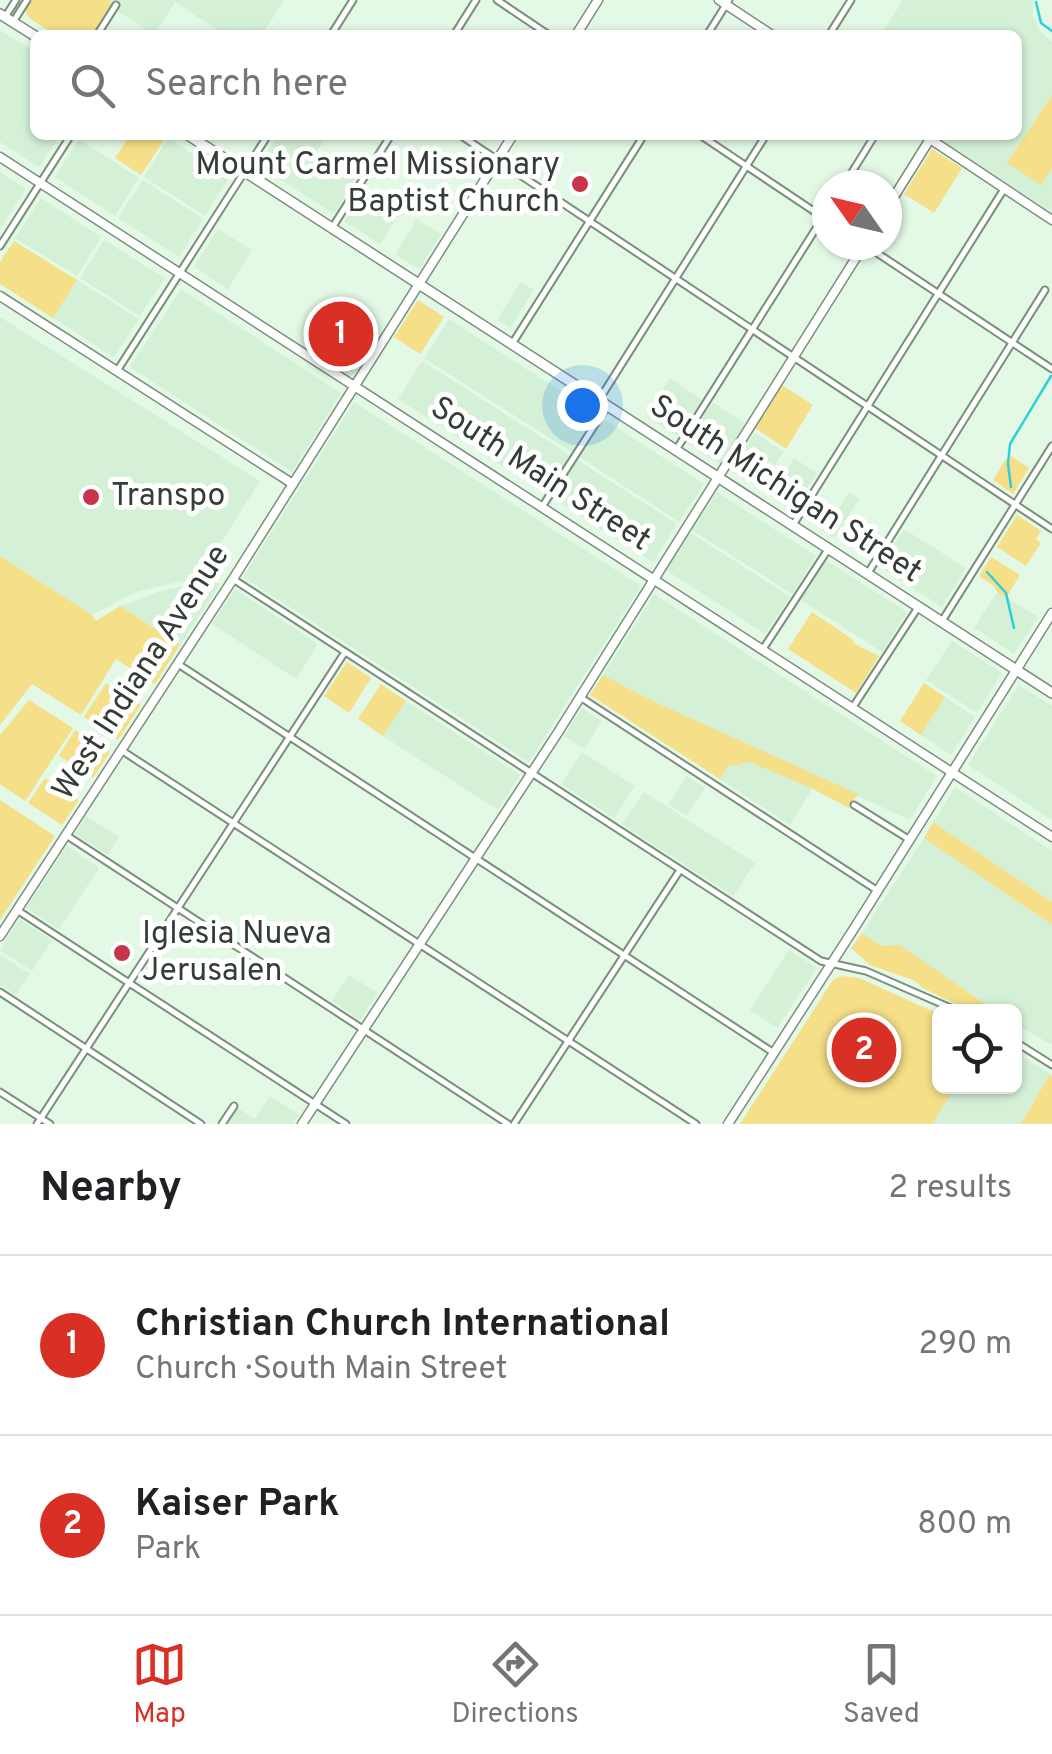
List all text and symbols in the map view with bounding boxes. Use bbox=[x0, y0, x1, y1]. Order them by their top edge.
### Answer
search box bbox=[30, 30, 1022, 140]
icon: search bbox=[65, 58, 120, 113]
text: Search here bbox=[145, 61, 348, 110]
place label: Mount Carmel Missionary Baptist Church bbox=[195, 146, 560, 223]
north arrow bbox=[812, 170, 902, 260]
marker: Mount Carmel Missionary Baptist Church bbox=[569, 173, 591, 195]
pin: 1 bbox=[308, 296, 374, 372]
your location bbox=[557, 380, 608, 431]
street label: South Michigan Street bbox=[641, 387, 929, 593]
street label: South Main Street bbox=[422, 389, 658, 561]
place label: Transpo bbox=[111, 477, 225, 517]
marker: Transpo bbox=[80, 486, 102, 508]
street label: West Indiana Avenue bbox=[44, 538, 240, 808]
place label: Iglesia Nueva Jerusalen bbox=[142, 915, 332, 992]
marker: Iglesia Nueva Jerusalen bbox=[111, 942, 133, 964]
map controls bbox=[932, 1004, 1022, 1094]
button: locate bbox=[932, 1004, 1022, 1094]
pin: 2 bbox=[832, 1012, 896, 1088]
text: Nearby bbox=[40, 1163, 182, 1216]
text: 2 results bbox=[888, 1169, 1012, 1209]
text: Christian Church International bbox=[135, 1301, 670, 1350]
text: 1 bbox=[66, 1325, 79, 1365]
text: 290 m bbox=[918, 1325, 1012, 1365]
text: Church · South Main Street bbox=[135, 1350, 507, 1390]
text: Kaiser Park bbox=[135, 1481, 339, 1530]
text: 2 bbox=[63, 1505, 82, 1545]
text: 800 m bbox=[917, 1505, 1012, 1545]
text: Park bbox=[135, 1530, 201, 1570]
tab: Map bbox=[132, 1637, 187, 1733]
tab: Directions bbox=[451, 1637, 579, 1733]
tab: Saved bbox=[843, 1637, 920, 1733]

